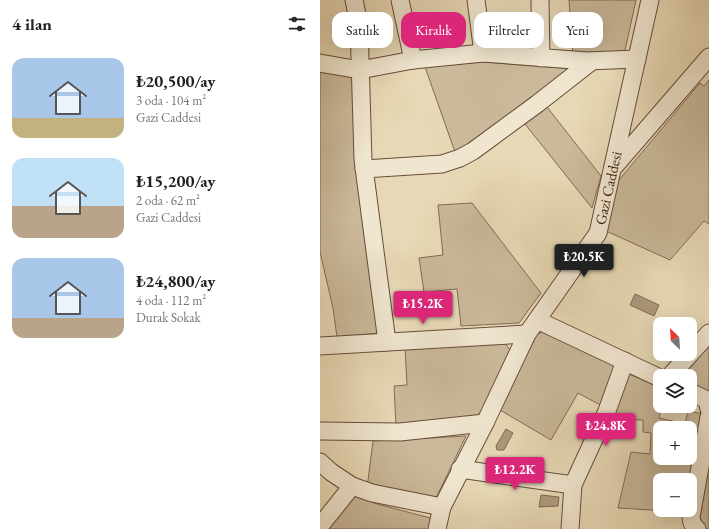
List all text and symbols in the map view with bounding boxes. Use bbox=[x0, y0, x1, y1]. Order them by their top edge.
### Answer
chip: Satılık bbox=[332, 12, 393, 48]
chip: Kiralık bbox=[401, 12, 466, 48]
chip: Filtreler bbox=[474, 12, 544, 48]
chip: Yeni bbox=[552, 12, 603, 48]
text: 4 ilan bbox=[12, 13, 52, 35]
icon: filters bbox=[286, 13, 308, 35]
text: ₺20,500/ay bbox=[136, 70, 216, 92]
icon: home bbox=[44, 74, 92, 122]
text: 3 oda · 104 m² bbox=[136, 92, 206, 109]
text: Gazi Caddesi bbox=[136, 109, 201, 126]
street label: Gazi Caddesi bbox=[590, 149, 626, 227]
text: ₺15,200/ay bbox=[136, 170, 216, 192]
icon: home bbox=[44, 174, 92, 222]
text: 2 oda · 62 m² bbox=[136, 192, 200, 209]
text: Gazi Caddesi bbox=[136, 209, 201, 226]
pin: ₺20.5K bbox=[551, 244, 617, 278]
text: ₺20.5K bbox=[564, 248, 604, 265]
text: ₺24,800/ay bbox=[136, 270, 216, 292]
icon: home bbox=[44, 274, 92, 322]
pin: ₺15.2K bbox=[390, 291, 456, 325]
text: 4 oda · 112 m² bbox=[136, 292, 206, 309]
text: ₺15.2K bbox=[403, 295, 443, 312]
text: Durak Sokak bbox=[136, 309, 201, 326]
north arrow bbox=[653, 317, 697, 361]
map controls bbox=[653, 317, 697, 517]
button: layers bbox=[653, 369, 697, 413]
pin: ₺24.8K bbox=[573, 413, 639, 447]
text: ₺24.8K bbox=[586, 417, 626, 434]
button: + bbox=[653, 421, 697, 465]
pin: ₺12.2K bbox=[482, 457, 548, 491]
text: ₺12.2K bbox=[495, 461, 535, 478]
button: − bbox=[653, 473, 697, 517]

